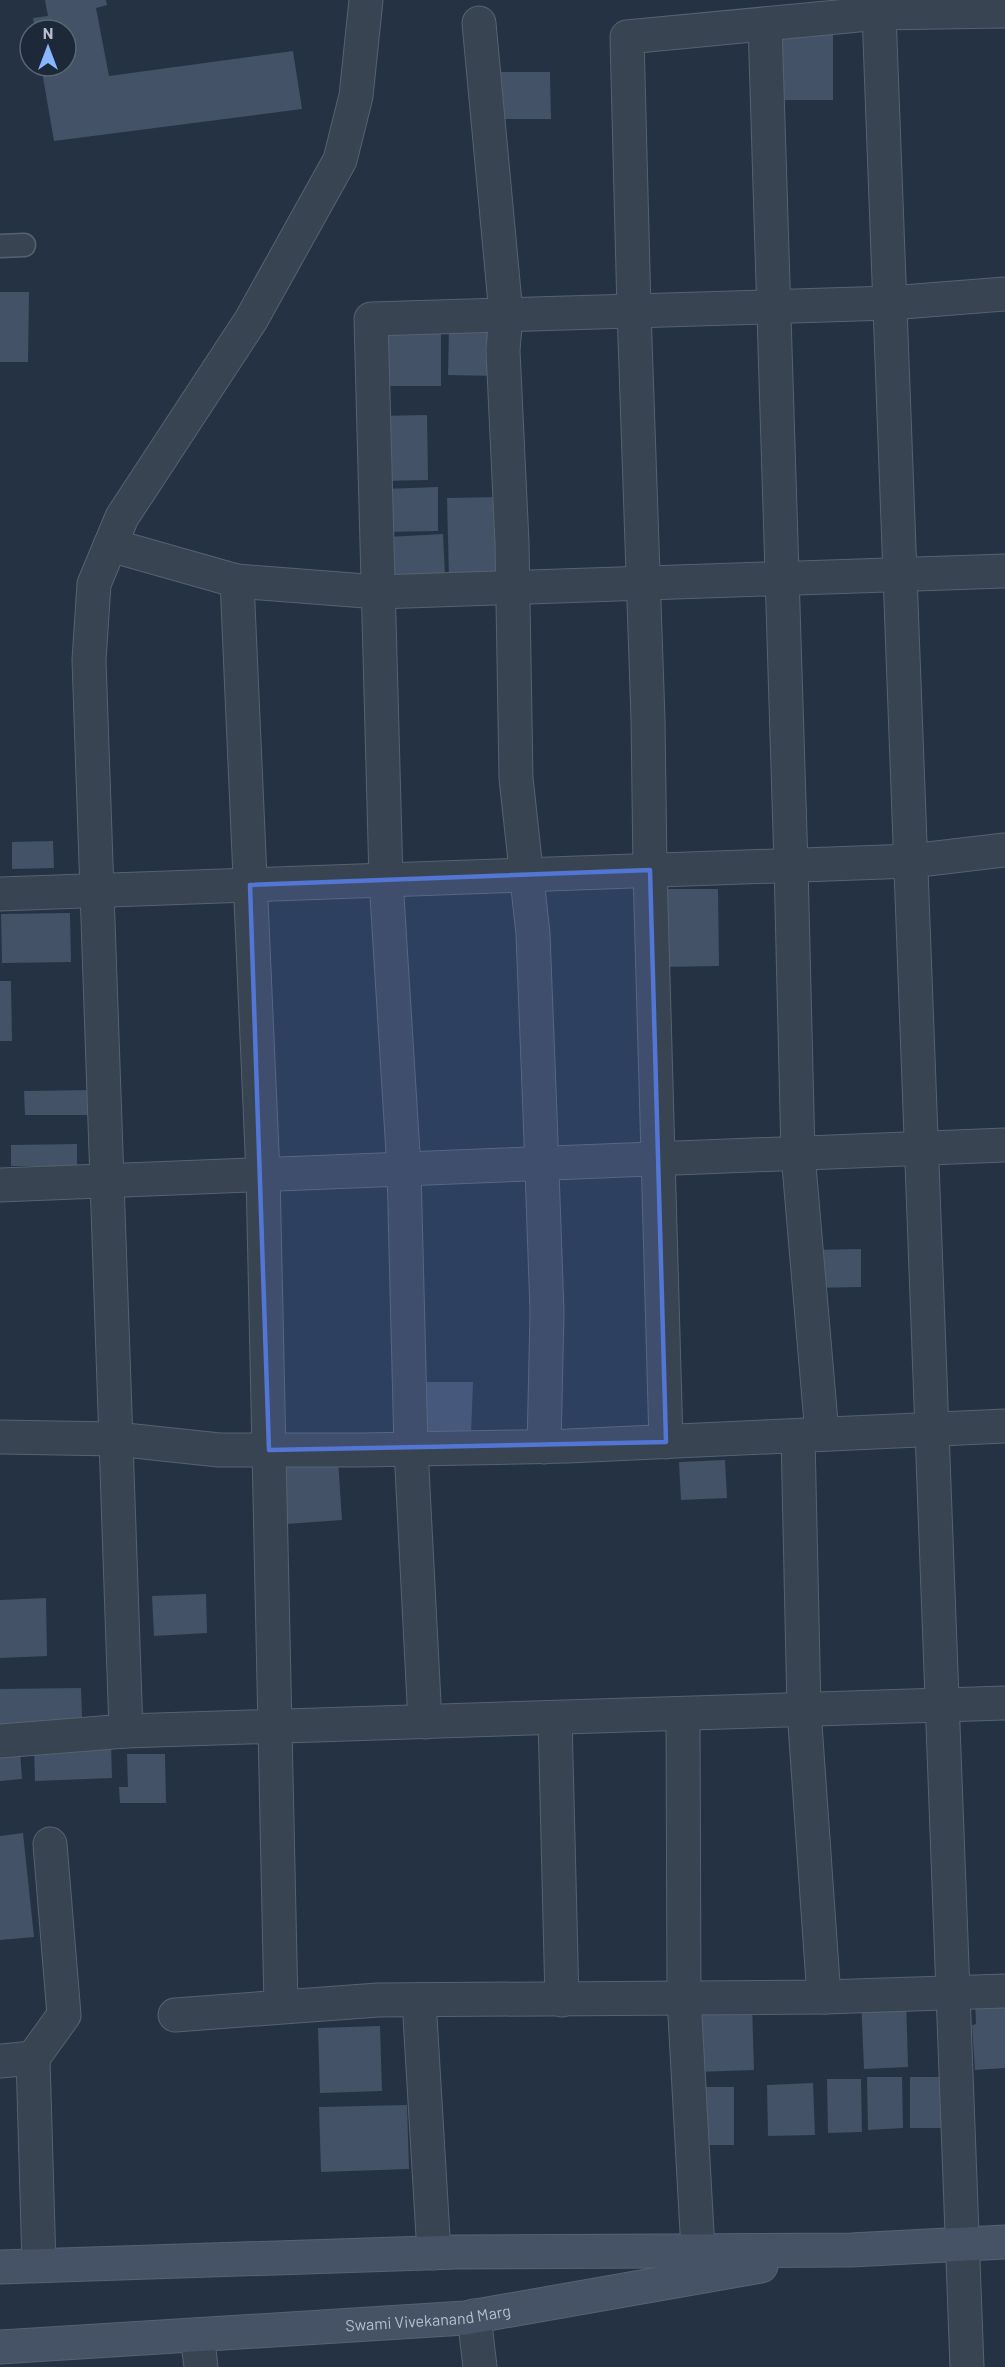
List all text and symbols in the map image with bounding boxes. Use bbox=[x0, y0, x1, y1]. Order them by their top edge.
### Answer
north arrow bbox=[18, 18, 78, 78]
text: N bbox=[43, 23, 53, 42]
street label: Swami Vivekanand Marg bbox=[345, 2300, 512, 2334]

